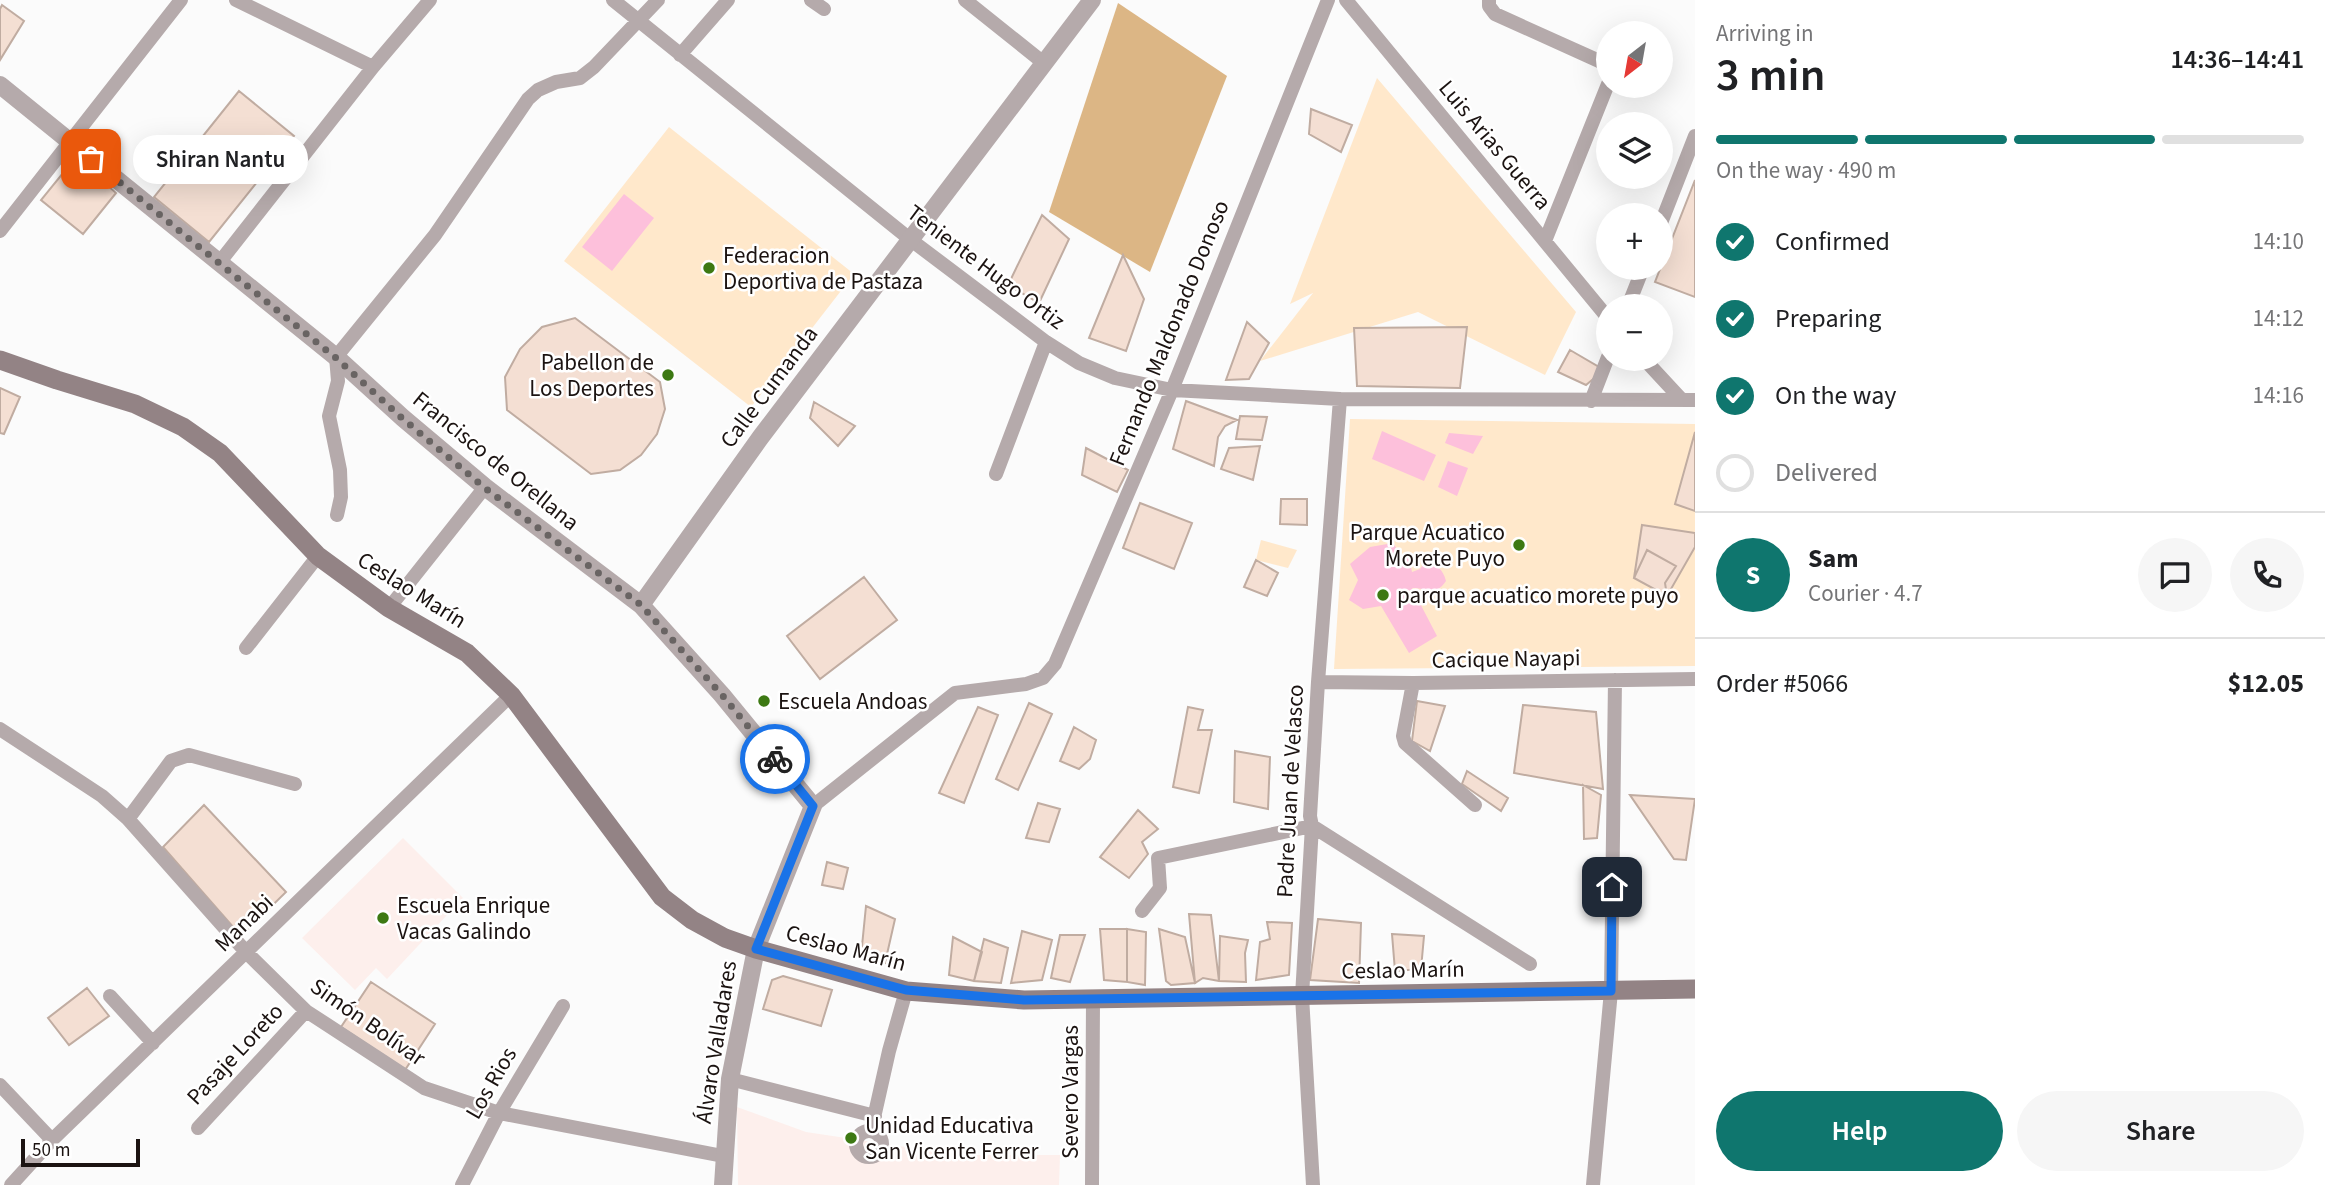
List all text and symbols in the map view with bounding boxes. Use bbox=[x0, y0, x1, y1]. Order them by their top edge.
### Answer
text: Arriving in bbox=[1716, 17, 1814, 50]
north arrow bbox=[1596, 21, 1673, 98]
map controls bbox=[1596, 21, 1673, 371]
text: 14:36–14:41 bbox=[2171, 41, 2304, 78]
text: 3 min bbox=[1716, 43, 1825, 108]
street label: Luis Arias Guerra bbox=[1431, 73, 1559, 217]
button: layers bbox=[1596, 112, 1673, 189]
pin bbox=[61, 129, 121, 189]
callout: Shiran Nantu bbox=[133, 134, 308, 184]
icon: bag bbox=[72, 140, 110, 178]
text: Shiran Nantu bbox=[156, 143, 285, 176]
text: On the way · 490 m bbox=[1716, 154, 1896, 187]
street label: Fernando Maldonado Donoso bbox=[1100, 195, 1238, 471]
street label: Teniente Hugo Ortiz bbox=[900, 197, 1072, 338]
button: + bbox=[1596, 203, 1673, 280]
icon: check bbox=[1716, 223, 1754, 261]
text: Confirmed bbox=[1775, 223, 1890, 260]
text: 14:10 bbox=[2253, 225, 2304, 258]
place label: Federacion Deportiva de Pastaza bbox=[723, 239, 923, 298]
marker: Federacion Deportiva de Pastaza bbox=[701, 260, 717, 276]
button: − bbox=[1596, 294, 1673, 371]
icon: check bbox=[1716, 300, 1754, 338]
text: Preparing bbox=[1775, 300, 1881, 337]
text: 14:12 bbox=[2253, 302, 2304, 335]
street label: Calle Cumanda bbox=[712, 319, 826, 455]
place label: Pabellon de Los Deportes bbox=[529, 346, 654, 405]
marker: Pabellon de Los Deportes bbox=[660, 367, 676, 383]
icon: check bbox=[1716, 377, 1754, 415]
text: On the way bbox=[1775, 377, 1896, 414]
text: 14:16 bbox=[2253, 379, 2304, 412]
street label: Francisco de Orellana bbox=[406, 383, 586, 539]
text: Delivered bbox=[1775, 454, 1878, 491]
place label: Parque Acuatico Morete Puyo bbox=[1350, 516, 1505, 575]
marker: Parque Acuatico Morete Puyo bbox=[1511, 537, 1527, 553]
button: chat bbox=[2138, 538, 2212, 612]
button: phone bbox=[2230, 538, 2304, 612]
text: Sam bbox=[1808, 540, 1858, 577]
street label: Ceslao Marín bbox=[351, 543, 473, 637]
text: S bbox=[1746, 557, 1760, 594]
text: Courier · 4.7 bbox=[1808, 577, 1923, 610]
place label: parque acuatico morete puyo bbox=[1397, 579, 1679, 612]
marker: parque acuatico morete puyo bbox=[1375, 587, 1391, 603]
street label: Cacique Nayapi bbox=[1431, 641, 1581, 677]
text: Order #5066 bbox=[1716, 665, 1848, 702]
text: $12.05 bbox=[2228, 665, 2304, 702]
street label: Padre Juan de Velasco bbox=[1268, 683, 1312, 899]
place label: Escuela Andoas bbox=[778, 685, 927, 718]
marker: Escuela Andoas bbox=[756, 693, 772, 709]
courier bbox=[740, 724, 810, 794]
icon: bike bbox=[756, 740, 794, 778]
pin bbox=[1582, 857, 1642, 917]
icon: home bbox=[1593, 868, 1631, 906]
street label: Manabi bbox=[207, 887, 281, 959]
place label: Escuela Enrique Vacas Galindo bbox=[397, 889, 550, 948]
marker: Escuela Enrique Vacas Galindo bbox=[375, 910, 391, 926]
street label: Ceslao Marín bbox=[782, 916, 910, 980]
street label: Ceslao Marín bbox=[1341, 952, 1465, 988]
street label: Álvaro Valladares bbox=[687, 958, 745, 1126]
street label: Simón Bolívar bbox=[304, 970, 433, 1075]
street label: Pasaje Loreto bbox=[179, 996, 291, 1112]
street label: Severo Vargas bbox=[1054, 1025, 1087, 1159]
street label: Los Rios bbox=[457, 1041, 525, 1125]
button: Help bbox=[1716, 1091, 2003, 1171]
button: Share bbox=[2017, 1091, 2304, 1171]
place label: Unidad Educativa San Vicente Ferrer bbox=[865, 1109, 1040, 1168]
marker: Unidad Educativa San Vicente Ferrer bbox=[843, 1130, 859, 1146]
scale bar bbox=[21, 1136, 140, 1168]
text: 50 m bbox=[32, 1137, 70, 1164]

